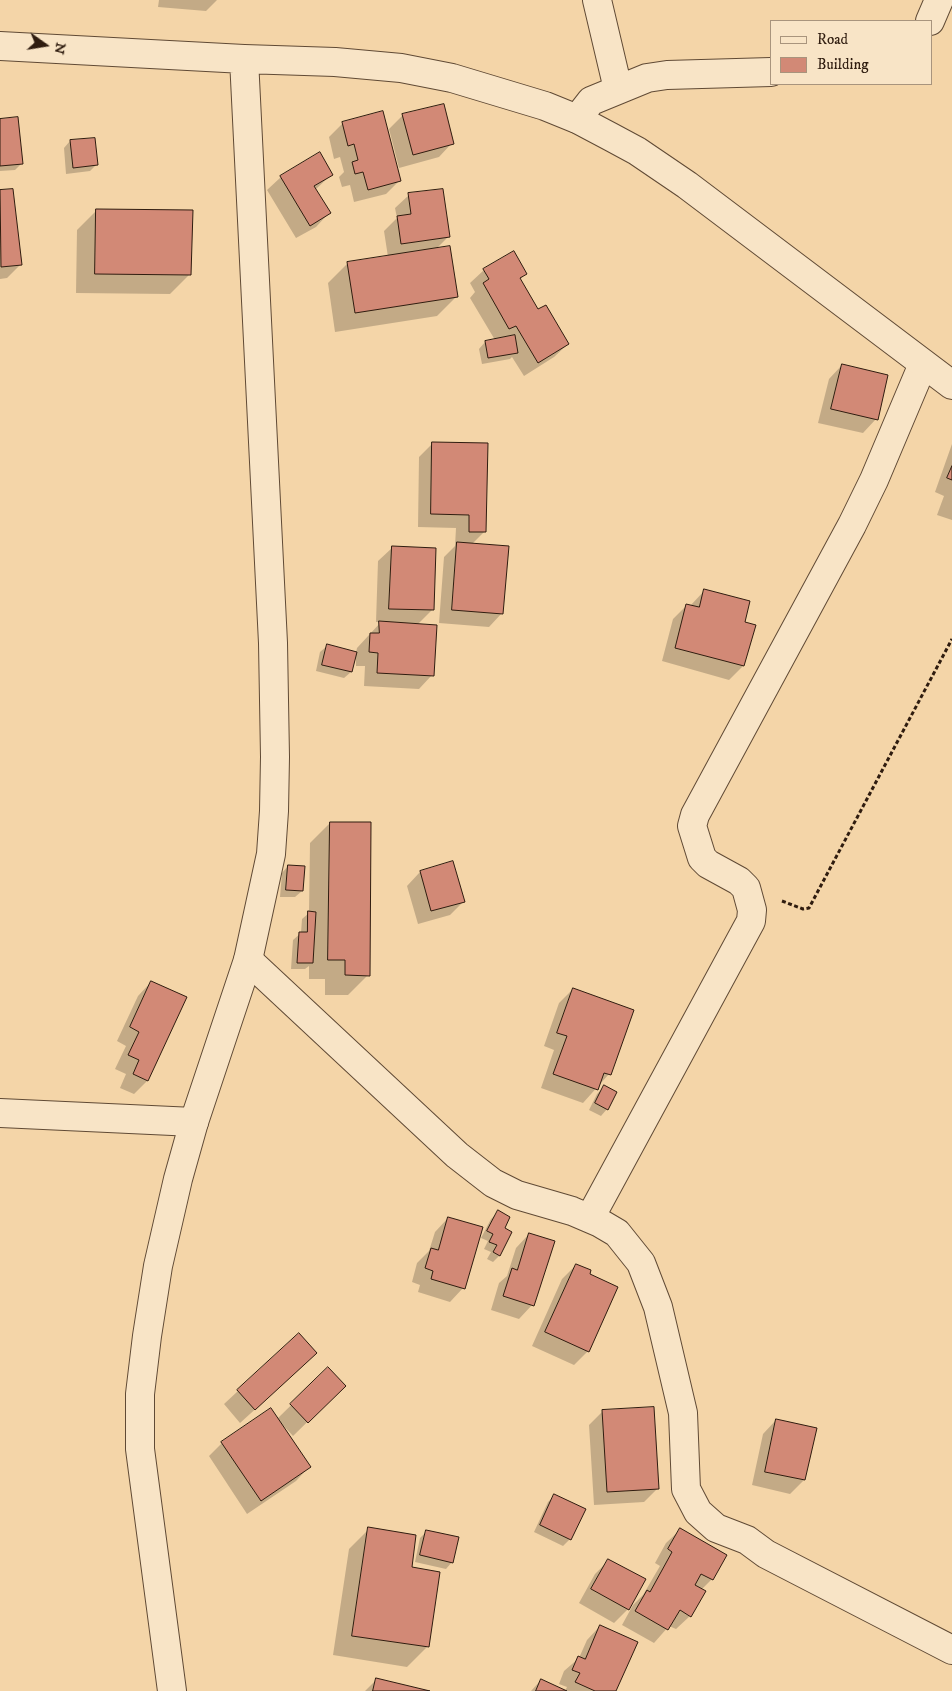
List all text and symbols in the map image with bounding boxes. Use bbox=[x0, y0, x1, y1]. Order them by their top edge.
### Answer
north arrow bbox=[20, 20, 70, 70]
legend bbox=[770, 20, 932, 85]
text: Road bbox=[817, 30, 848, 49]
text: N bbox=[50, 41, 70, 56]
text: Building bbox=[817, 55, 869, 74]

